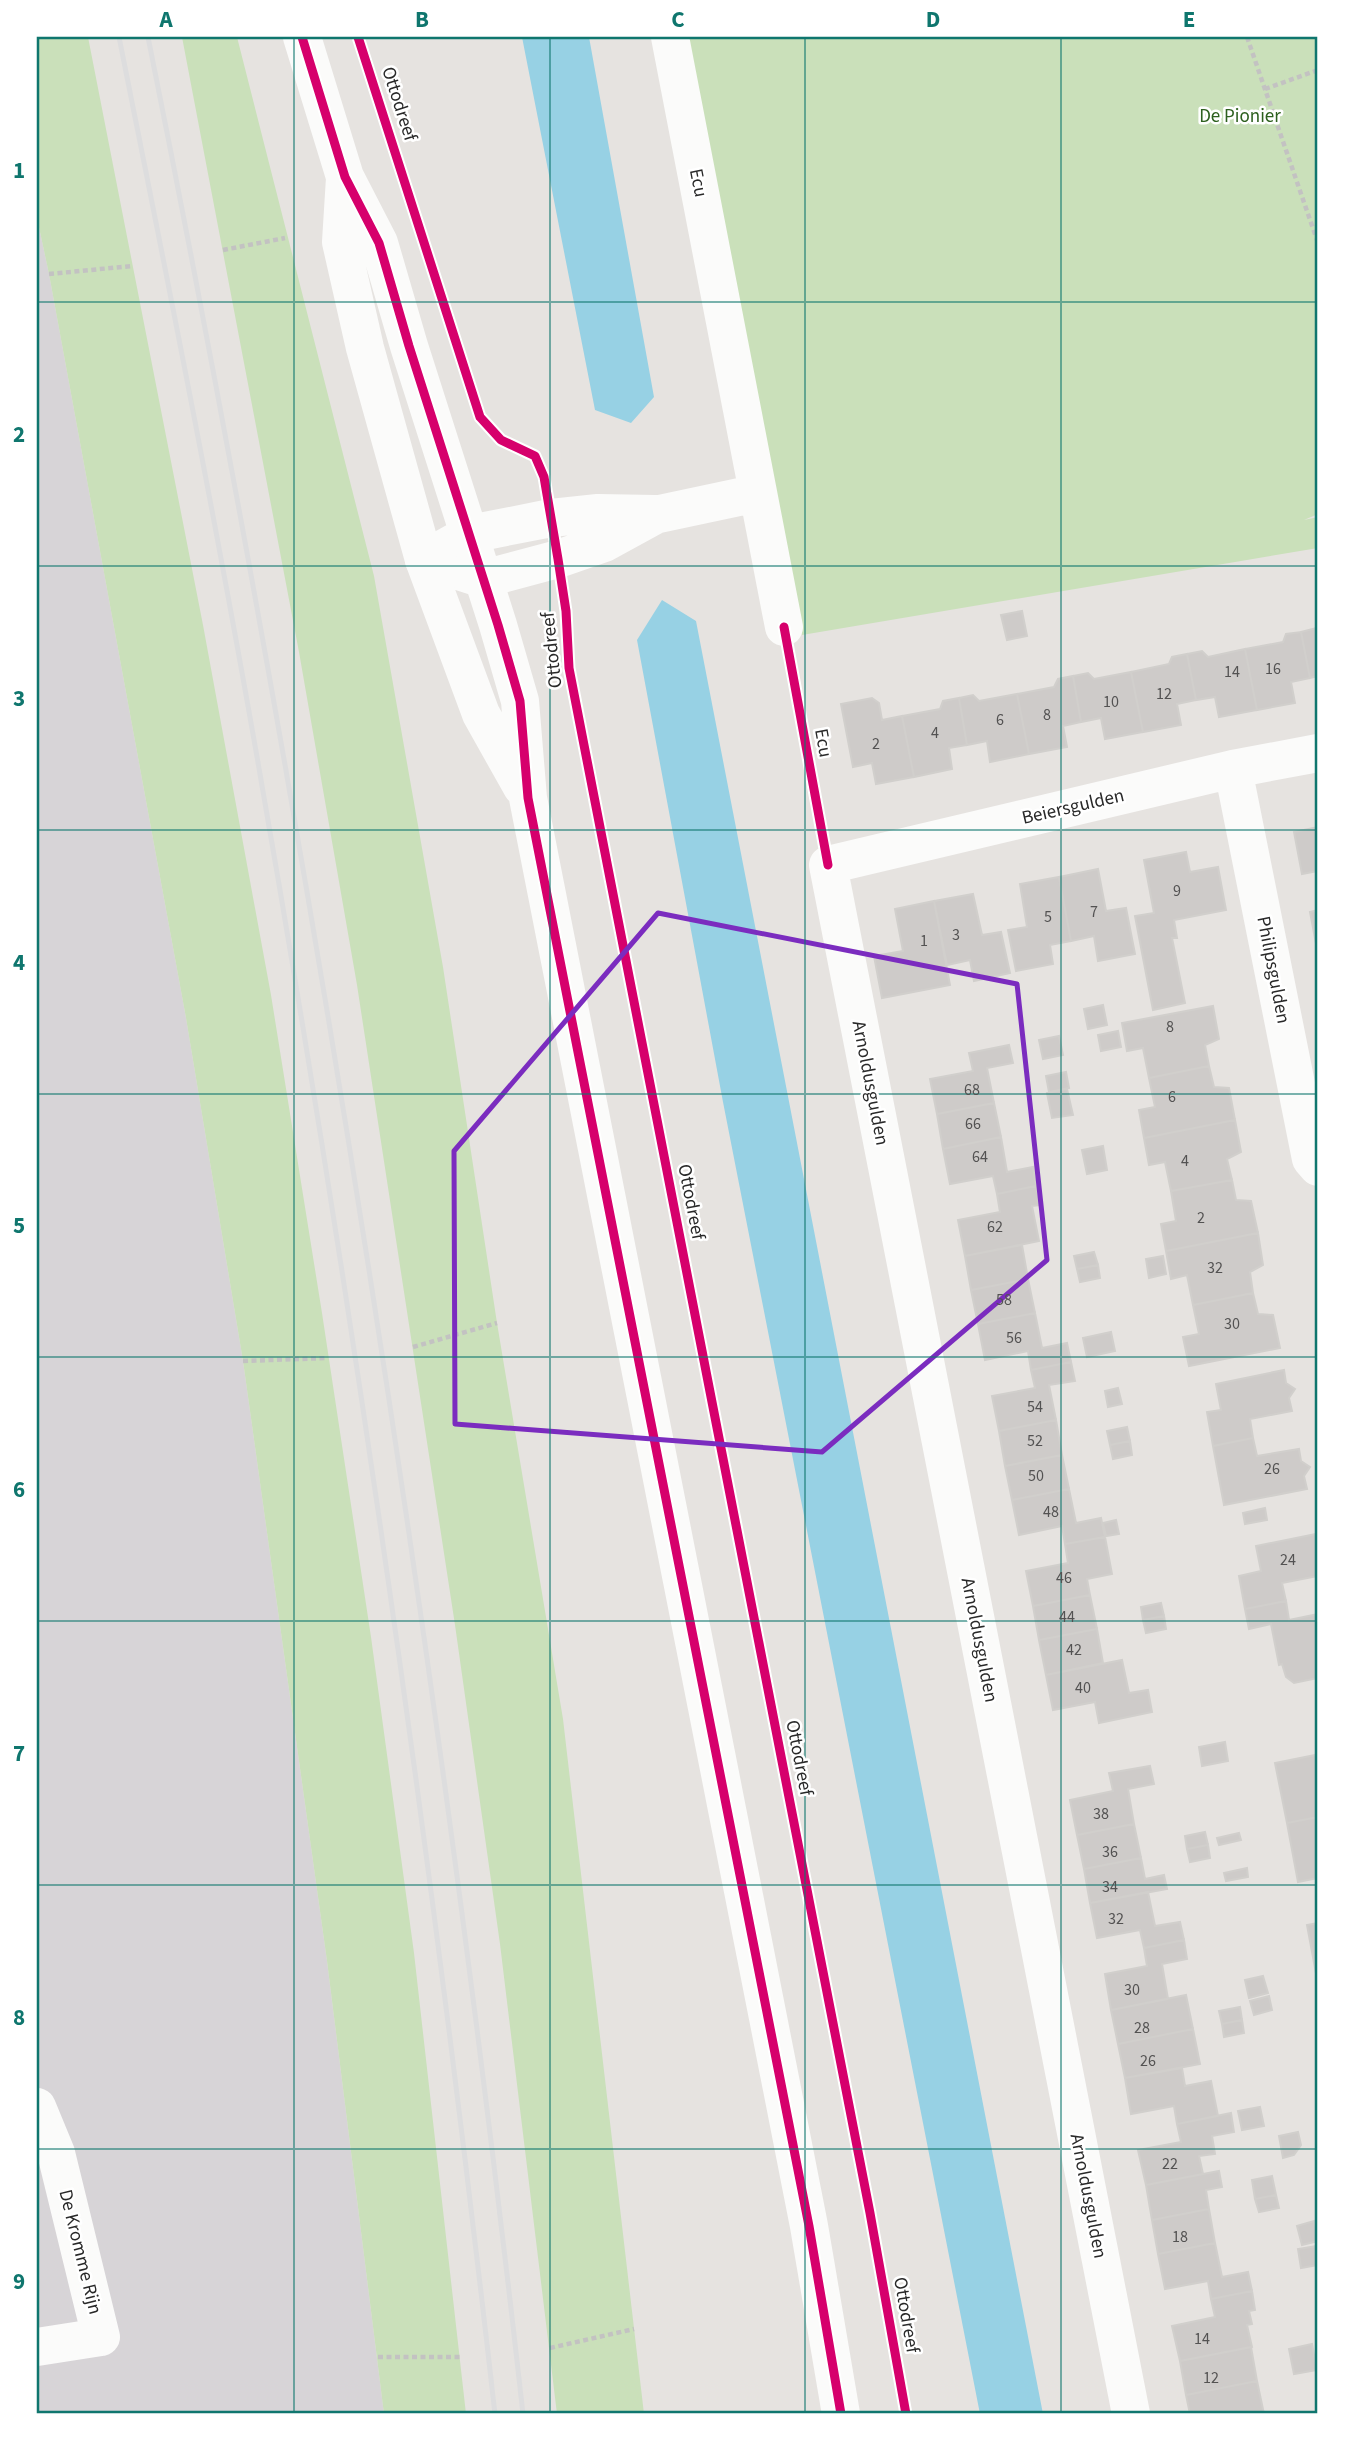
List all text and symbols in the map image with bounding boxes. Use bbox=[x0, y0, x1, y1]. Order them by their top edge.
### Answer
text: A bbox=[158, 3, 173, 36]
text: B bbox=[415, 3, 429, 36]
text: C bbox=[671, 3, 685, 36]
text: D bbox=[926, 3, 940, 36]
text: E bbox=[1183, 3, 1195, 36]
street label: Ottodreef bbox=[374, 63, 424, 146]
park label: De Pionier bbox=[1199, 103, 1281, 130]
text: 1 bbox=[13, 154, 25, 187]
street label: Ecu bbox=[682, 166, 714, 200]
text: 2 bbox=[13, 418, 25, 451]
street label: Ottodreef bbox=[534, 609, 569, 689]
house number: 16 bbox=[1265, 658, 1281, 680]
house number: 14 bbox=[1224, 661, 1240, 683]
text: 3 bbox=[13, 682, 25, 715]
house number: 12 bbox=[1156, 683, 1172, 705]
house number: 10 bbox=[1103, 691, 1119, 713]
house number: 8 bbox=[1043, 704, 1051, 726]
house number: 6 bbox=[996, 709, 1004, 731]
house number: 4 bbox=[931, 722, 939, 744]
street label: Ecu bbox=[807, 726, 839, 760]
house number: 2 bbox=[872, 733, 880, 755]
street label: Beiersgulden bbox=[1019, 782, 1127, 832]
house number: 9 bbox=[1173, 880, 1181, 902]
house number: 7 bbox=[1090, 901, 1098, 923]
house number: 5 bbox=[1044, 906, 1052, 928]
street label: Philipsgulden bbox=[1249, 914, 1297, 1026]
house number: 3 bbox=[952, 924, 960, 946]
house number: 1 bbox=[920, 930, 928, 952]
text: 4 bbox=[13, 946, 25, 979]
house number: 8 bbox=[1166, 1016, 1174, 1038]
street label: Arnoldusgulden bbox=[845, 1018, 895, 1148]
house number: 68 bbox=[964, 1079, 980, 1101]
house number: 6 bbox=[1168, 1086, 1176, 1108]
house number: 66 bbox=[965, 1113, 981, 1135]
house number: 64 bbox=[972, 1146, 988, 1168]
house number: 4 bbox=[1181, 1150, 1189, 1172]
street label: Ottodreef bbox=[670, 1162, 712, 1244]
house number: 2 bbox=[1197, 1207, 1205, 1229]
text: 5 bbox=[13, 1209, 25, 1242]
house number: 62 bbox=[987, 1216, 1003, 1238]
house number: 32 bbox=[1207, 1257, 1223, 1279]
house number: 58 bbox=[996, 1289, 1012, 1311]
house number: 30 bbox=[1224, 1313, 1240, 1335]
house number: 56 bbox=[1006, 1327, 1022, 1349]
house number: 54 bbox=[1027, 1396, 1043, 1418]
house number: 52 bbox=[1027, 1430, 1043, 1452]
house number: 26 bbox=[1264, 1458, 1280, 1480]
house number: 50 bbox=[1028, 1465, 1044, 1487]
text: 6 bbox=[13, 1473, 25, 1506]
house number: 48 bbox=[1043, 1501, 1059, 1523]
house number: 24 bbox=[1280, 1549, 1296, 1571]
house number: 46 bbox=[1056, 1567, 1072, 1589]
street label: Arnoldusgulden bbox=[954, 1575, 1004, 1705]
house number: 44 bbox=[1059, 1606, 1075, 1628]
house number: 42 bbox=[1066, 1639, 1082, 1661]
house number: 40 bbox=[1075, 1677, 1091, 1699]
street label: Ottodreef bbox=[778, 1718, 820, 1800]
text: 7 bbox=[13, 1737, 25, 1770]
house number: 38 bbox=[1093, 1803, 1109, 1825]
house number: 36 bbox=[1102, 1841, 1118, 1863]
house number: 34 bbox=[1102, 1876, 1118, 1898]
house number: 32 bbox=[1108, 1908, 1124, 1930]
house number: 30 bbox=[1124, 1979, 1140, 2001]
text: 8 bbox=[13, 2001, 25, 2034]
house number: 28 bbox=[1134, 2017, 1150, 2039]
house number: 26 bbox=[1140, 2050, 1156, 2072]
street label: Arnoldusgulden bbox=[1063, 2131, 1113, 2261]
house number: 22 bbox=[1162, 2153, 1178, 2175]
street label: De Kromme Rijn bbox=[51, 2187, 109, 2317]
house number: 18 bbox=[1172, 2226, 1188, 2248]
text: 9 bbox=[13, 2265, 25, 2298]
street label: Ottodreef bbox=[886, 2275, 926, 2356]
house number: 14 bbox=[1194, 2328, 1210, 2350]
house number: 12 bbox=[1203, 2367, 1219, 2389]

